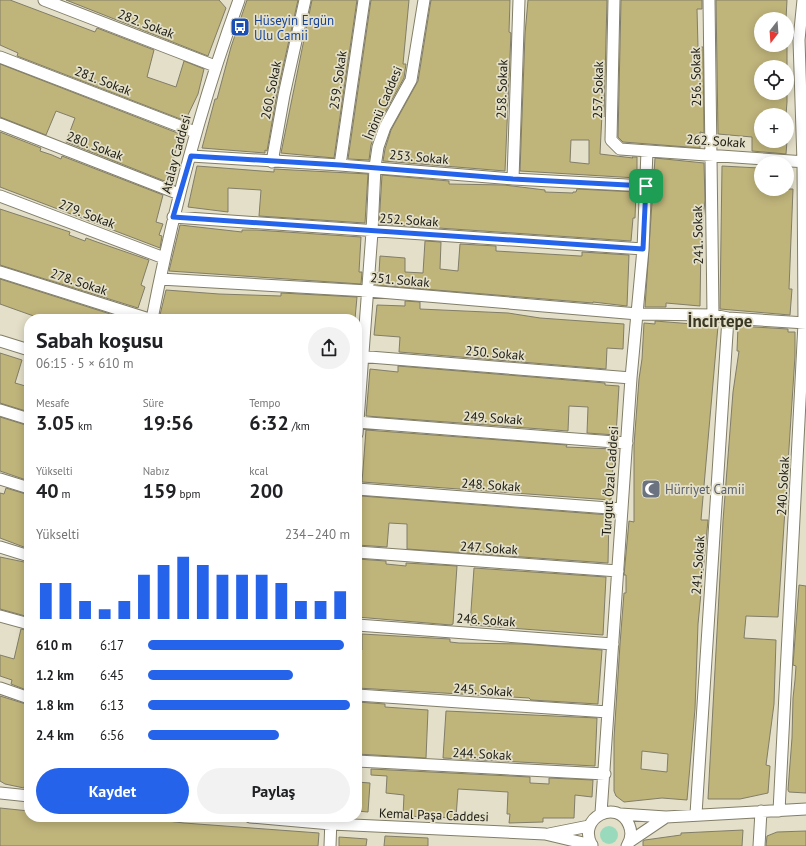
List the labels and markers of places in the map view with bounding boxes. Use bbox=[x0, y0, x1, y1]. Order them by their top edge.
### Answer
place label: Hüseyin Ergün Ulu Camii bbox=[254, 12, 334, 44]
bus stop icon: Hüseyin Ergün Ulu Camii bbox=[229, 16, 251, 38]
pin bbox=[629, 169, 663, 203]
mosque icon: Hürriyet Camii bbox=[640, 478, 662, 500]
place label: Hürriyet Camii bbox=[665, 481, 745, 498]

